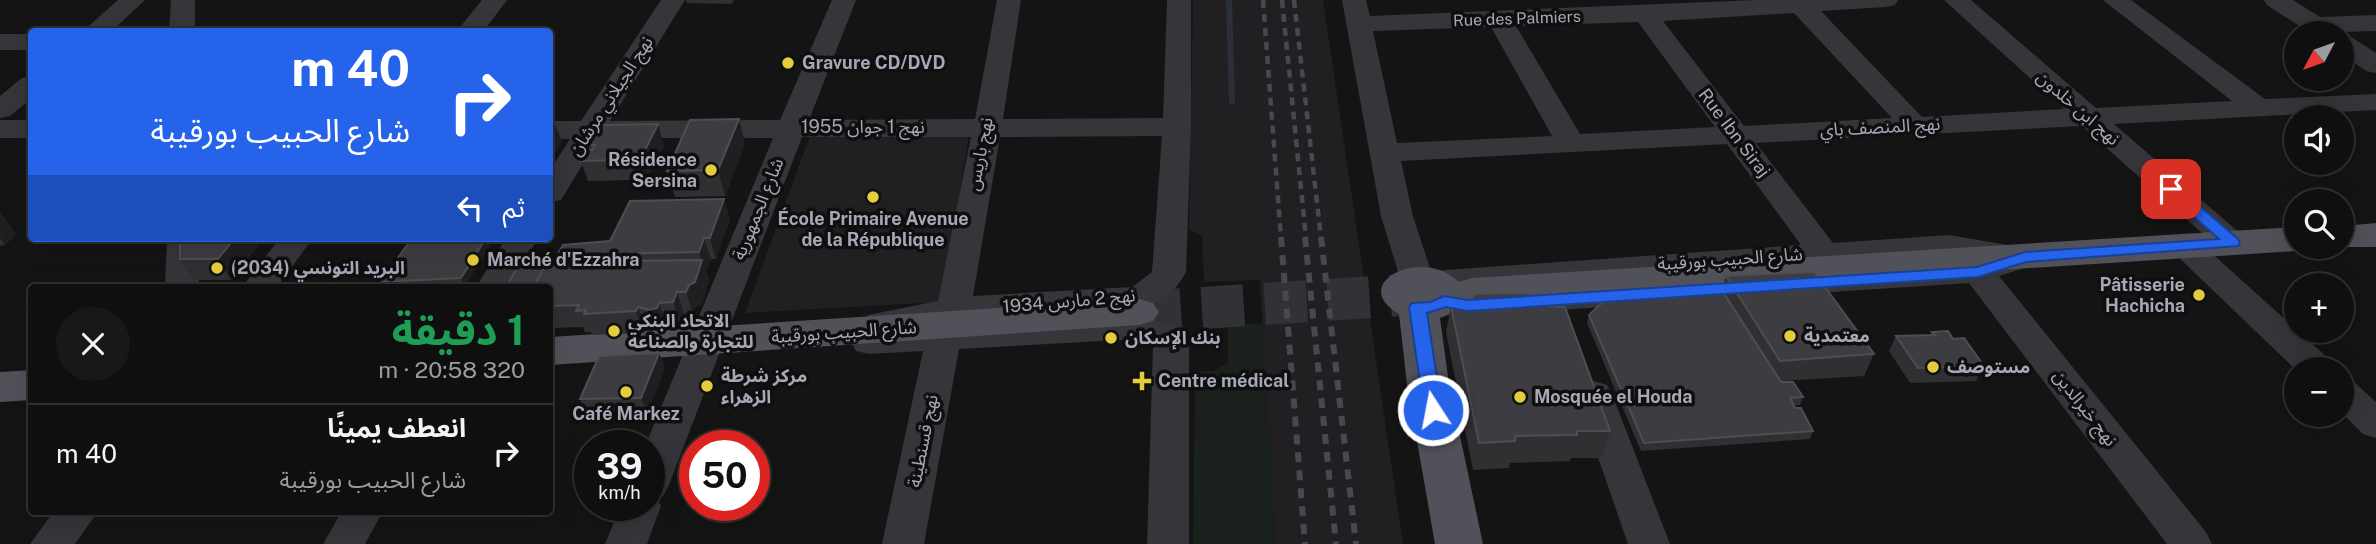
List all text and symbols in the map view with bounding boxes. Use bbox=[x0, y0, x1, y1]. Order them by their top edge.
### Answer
street label: Rue des Palmiers bbox=[1453, 7, 1581, 30]
north arrow bbox=[2284, 21, 2354, 91]
map controls bbox=[2284, 21, 2354, 427]
street label: نهج الجيلاني مرشان bbox=[564, 32, 660, 161]
text: 40 m bbox=[291, 39, 410, 97]
place label: Gravure CD/DVD bbox=[802, 52, 945, 73]
marker: Gravure CD/DVD bbox=[780, 55, 796, 71]
icon: right bbox=[434, 56, 525, 147]
street label: نهج ابن خلدون bbox=[2031, 66, 2124, 151]
street label: Rue Ibn Siraj bbox=[1694, 84, 1775, 181]
button: sound bbox=[2284, 105, 2354, 175]
text: شارع الحبيب بورقيبة bbox=[151, 112, 410, 149]
street label: نهج المنصف باي bbox=[1819, 113, 1941, 143]
street label: نهج باريس bbox=[962, 115, 1000, 193]
street label: نهج 1 جوان 1955 bbox=[801, 116, 925, 140]
place label: Résidence Sersina bbox=[608, 149, 697, 191]
street label: شارع الجمهورية bbox=[728, 155, 791, 264]
pin bbox=[2141, 159, 2201, 219]
marker: Résidence Sersina bbox=[703, 162, 719, 178]
icon: arrive bbox=[2152, 170, 2190, 208]
icon: left bbox=[451, 189, 489, 227]
marker: École Primaire Avenue de la République bbox=[865, 189, 881, 205]
button: search bbox=[2284, 189, 2354, 259]
text: ثم bbox=[503, 192, 525, 223]
place label: École Primaire Avenue de la République bbox=[777, 207, 969, 250]
street label: شارع الحبيب بورقيبة bbox=[1656, 243, 1804, 278]
place label: Marché d'Ezzahra bbox=[487, 249, 640, 270]
marker: Marché d'Ezzahra bbox=[465, 252, 481, 268]
place label: البريد التونسي (2034) bbox=[231, 257, 405, 282]
marker: البريد التونسي (2034) bbox=[209, 260, 225, 276]
button: + bbox=[2284, 273, 2354, 343]
place label: Pâtisserie Hachicha bbox=[2099, 274, 2185, 316]
street label: نهج 2 مارس 1934 bbox=[1002, 284, 1136, 320]
marker: Pâtisserie Hachicha bbox=[2191, 287, 2207, 303]
text: 1 دقيقة bbox=[392, 305, 525, 354]
button: close bbox=[56, 307, 130, 381]
place label: الاتحاد البنكي للتجارة والصناعة bbox=[628, 310, 754, 353]
street label: شارع الحبيب بورقيبة bbox=[770, 316, 918, 351]
marker: الاتحاد البنكي للتجارة والصناعة bbox=[606, 323, 622, 339]
place label: معتمدية bbox=[1804, 325, 1870, 346]
place label: بنك الإسكان bbox=[1125, 327, 1221, 350]
marker: معتمدية bbox=[1782, 328, 1798, 344]
marker: بنك الإسكان bbox=[1103, 330, 1119, 346]
text: 320 m · 20:58 bbox=[378, 356, 525, 383]
place label: مستوصف bbox=[1947, 356, 2030, 377]
button: − bbox=[2284, 357, 2354, 427]
marker: مستوصف bbox=[1925, 359, 1941, 375]
place label: مركز شرطة الزهراء bbox=[721, 365, 807, 408]
street label: نهج خيرالدين bbox=[2047, 365, 2122, 452]
place label: Centre médical bbox=[1158, 370, 1289, 391]
marker: Centre médical bbox=[1132, 371, 1152, 391]
position arrow bbox=[1396, 373, 1470, 447]
marker: مركز شرطة الزهراء bbox=[699, 378, 715, 394]
marker: Café Markez bbox=[618, 384, 634, 400]
place label: Mosquée el Houda bbox=[1534, 386, 1693, 407]
marker: Mosquée el Houda bbox=[1512, 389, 1528, 405]
street label: نهج قسنطينة bbox=[903, 393, 945, 490]
place label: Café Markez bbox=[572, 403, 680, 424]
text: انعطف يمينًا bbox=[327, 412, 466, 443]
speed limit sign: 50 bbox=[679, 430, 770, 521]
icon: right bbox=[487, 434, 525, 472]
text: 40 m bbox=[56, 438, 117, 469]
text: 39 bbox=[596, 446, 643, 487]
text: شارع الحبيب بورقيبة bbox=[280, 466, 466, 493]
text: km/h bbox=[598, 482, 641, 503]

